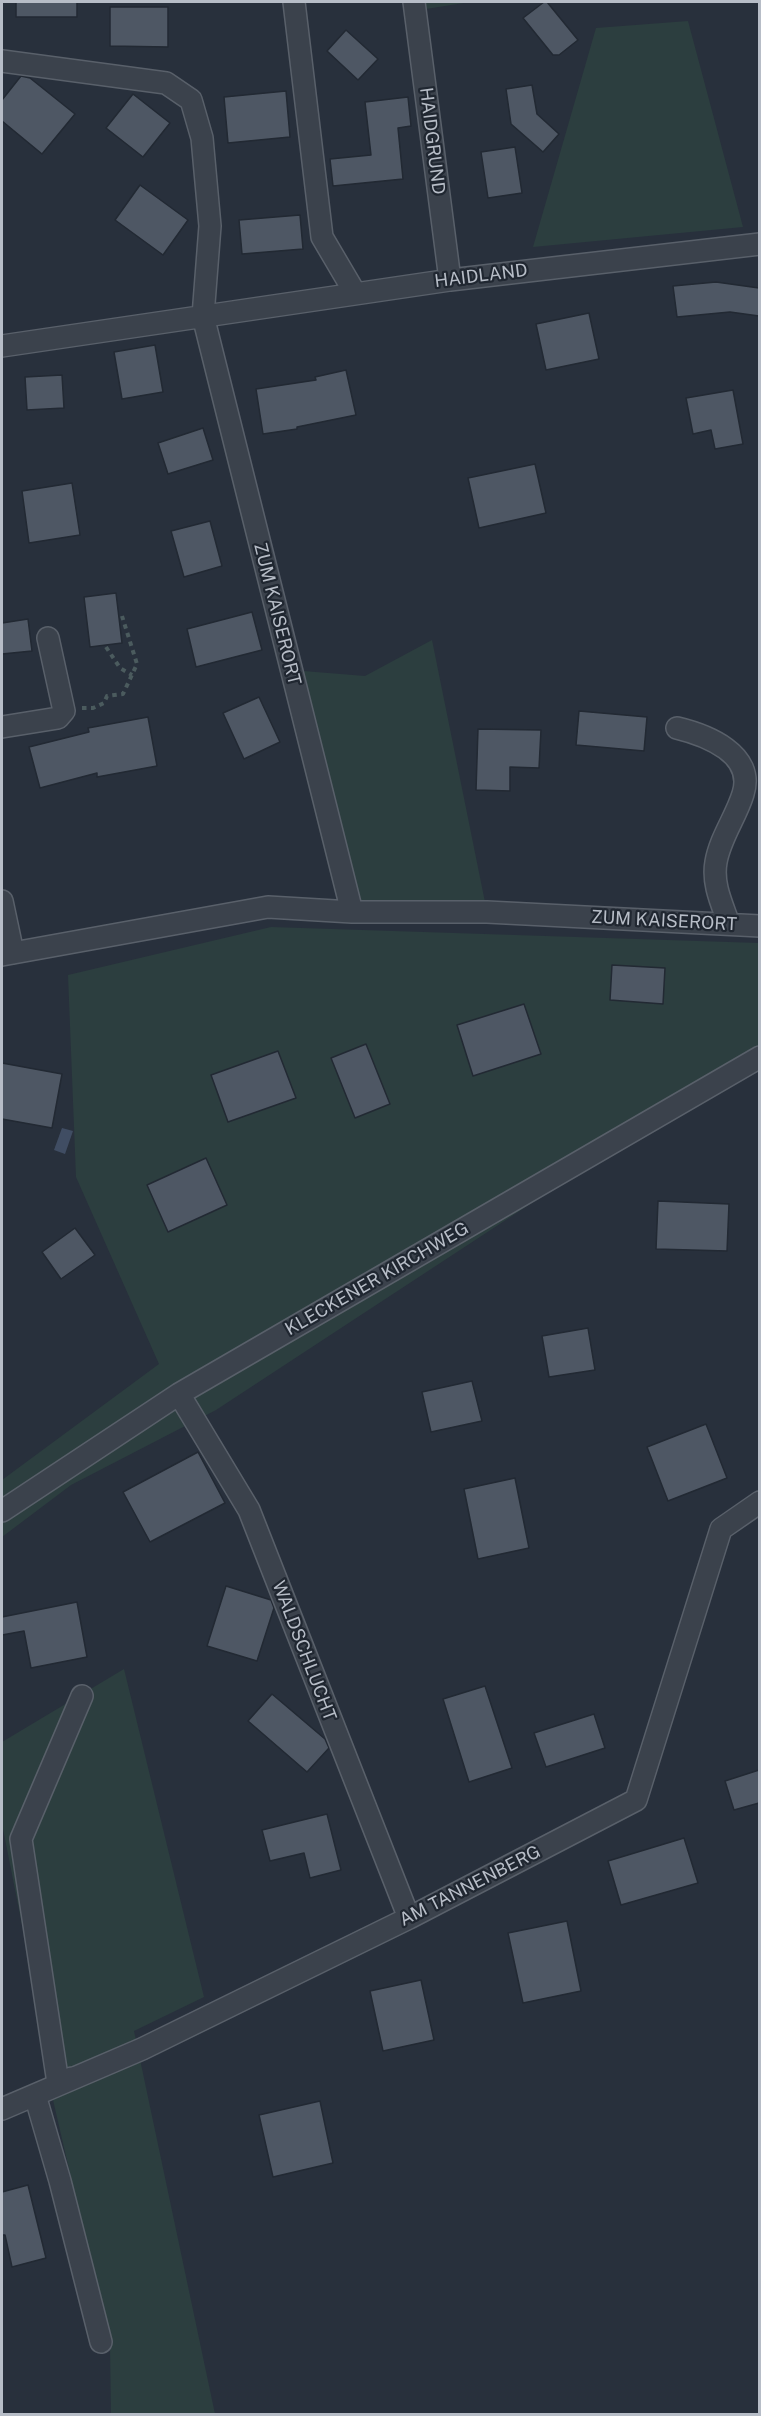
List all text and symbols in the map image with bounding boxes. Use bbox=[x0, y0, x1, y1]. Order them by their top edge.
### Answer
street label: HAIDGRUND bbox=[415, 86, 449, 196]
street label: HAIDLAND bbox=[433, 260, 529, 292]
street label: ZUM KAISERORT bbox=[249, 541, 305, 687]
street label: ZUM KAISERORT bbox=[591, 906, 737, 936]
street label: KLECKENER KIRCHWEG bbox=[281, 1218, 473, 1340]
street label: WALDSCHLUCHT bbox=[267, 1578, 341, 1724]
street label: AM TANNENBERG bbox=[396, 1841, 544, 1931]

